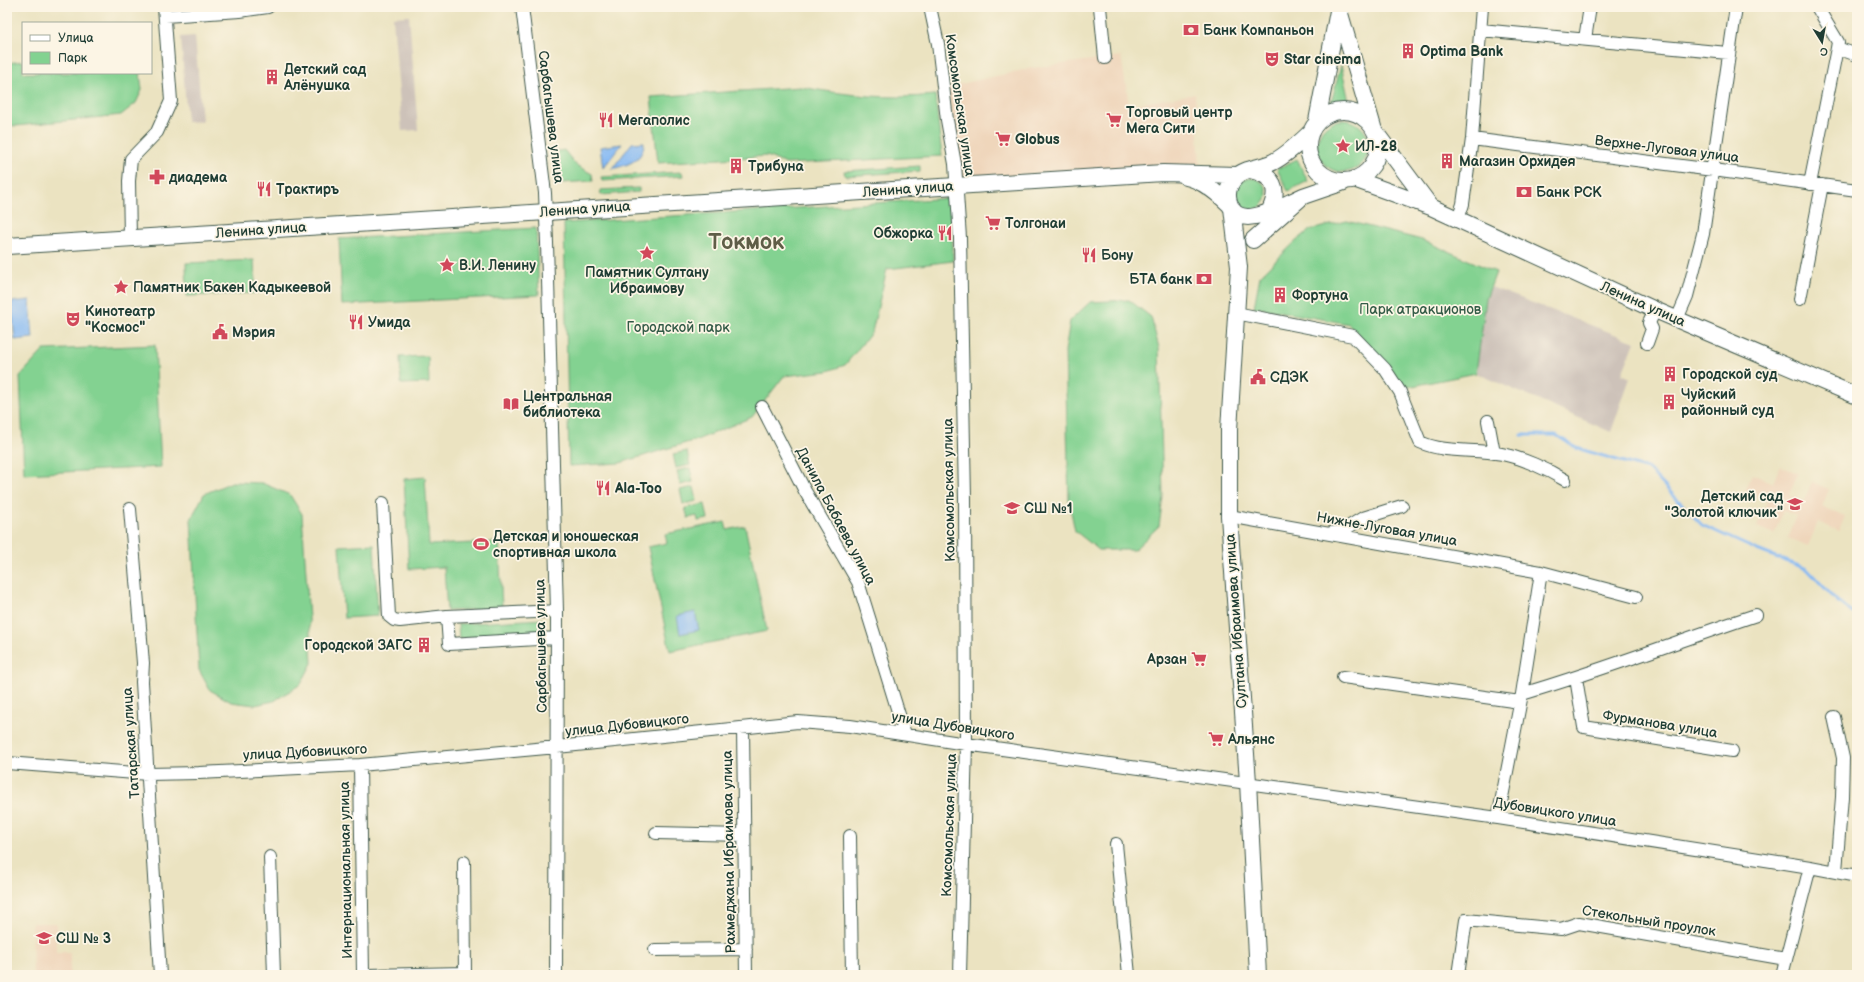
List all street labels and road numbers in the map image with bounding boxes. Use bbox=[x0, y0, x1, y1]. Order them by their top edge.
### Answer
street label: Комсомольская улица bbox=[942, 33, 979, 178]
street label: Сарбагышева улица bbox=[534, 50, 568, 185]
street label: Верхне-Луговая улица bbox=[1594, 132, 1741, 166]
street label: Ленина улица bbox=[861, 177, 955, 201]
street label: Ленина улица bbox=[538, 197, 632, 221]
street label: Ленина улица bbox=[214, 218, 308, 242]
street label: Ленина улица bbox=[1597, 277, 1689, 331]
street label: Комсомольская улица bbox=[939, 417, 959, 562]
street label: Данила Бабаева улица bbox=[792, 444, 880, 589]
street label: Нижне-Луговая улица bbox=[1315, 508, 1459, 550]
street label: Султана Ибраимова улица bbox=[1221, 532, 1251, 709]
street label: Сарбагышева улица bbox=[531, 578, 551, 713]
street label: Татарская улица bbox=[119, 686, 143, 799]
street label: Фурманова улица bbox=[1601, 707, 1719, 742]
street label: улица Дубовицкого bbox=[890, 708, 1016, 744]
street label: улица Дубовицкого bbox=[564, 710, 690, 740]
street label: улица Дубовицкого bbox=[243, 740, 367, 764]
street label: Рахмеджана Ибраимова улица bbox=[719, 749, 739, 954]
street label: Комсомольская улица bbox=[938, 752, 960, 897]
street label: Интернациональная улица bbox=[336, 780, 356, 959]
street label: Дубовицкого улица bbox=[1492, 794, 1618, 830]
street label: Стекольный проулок bbox=[1581, 902, 1718, 940]

